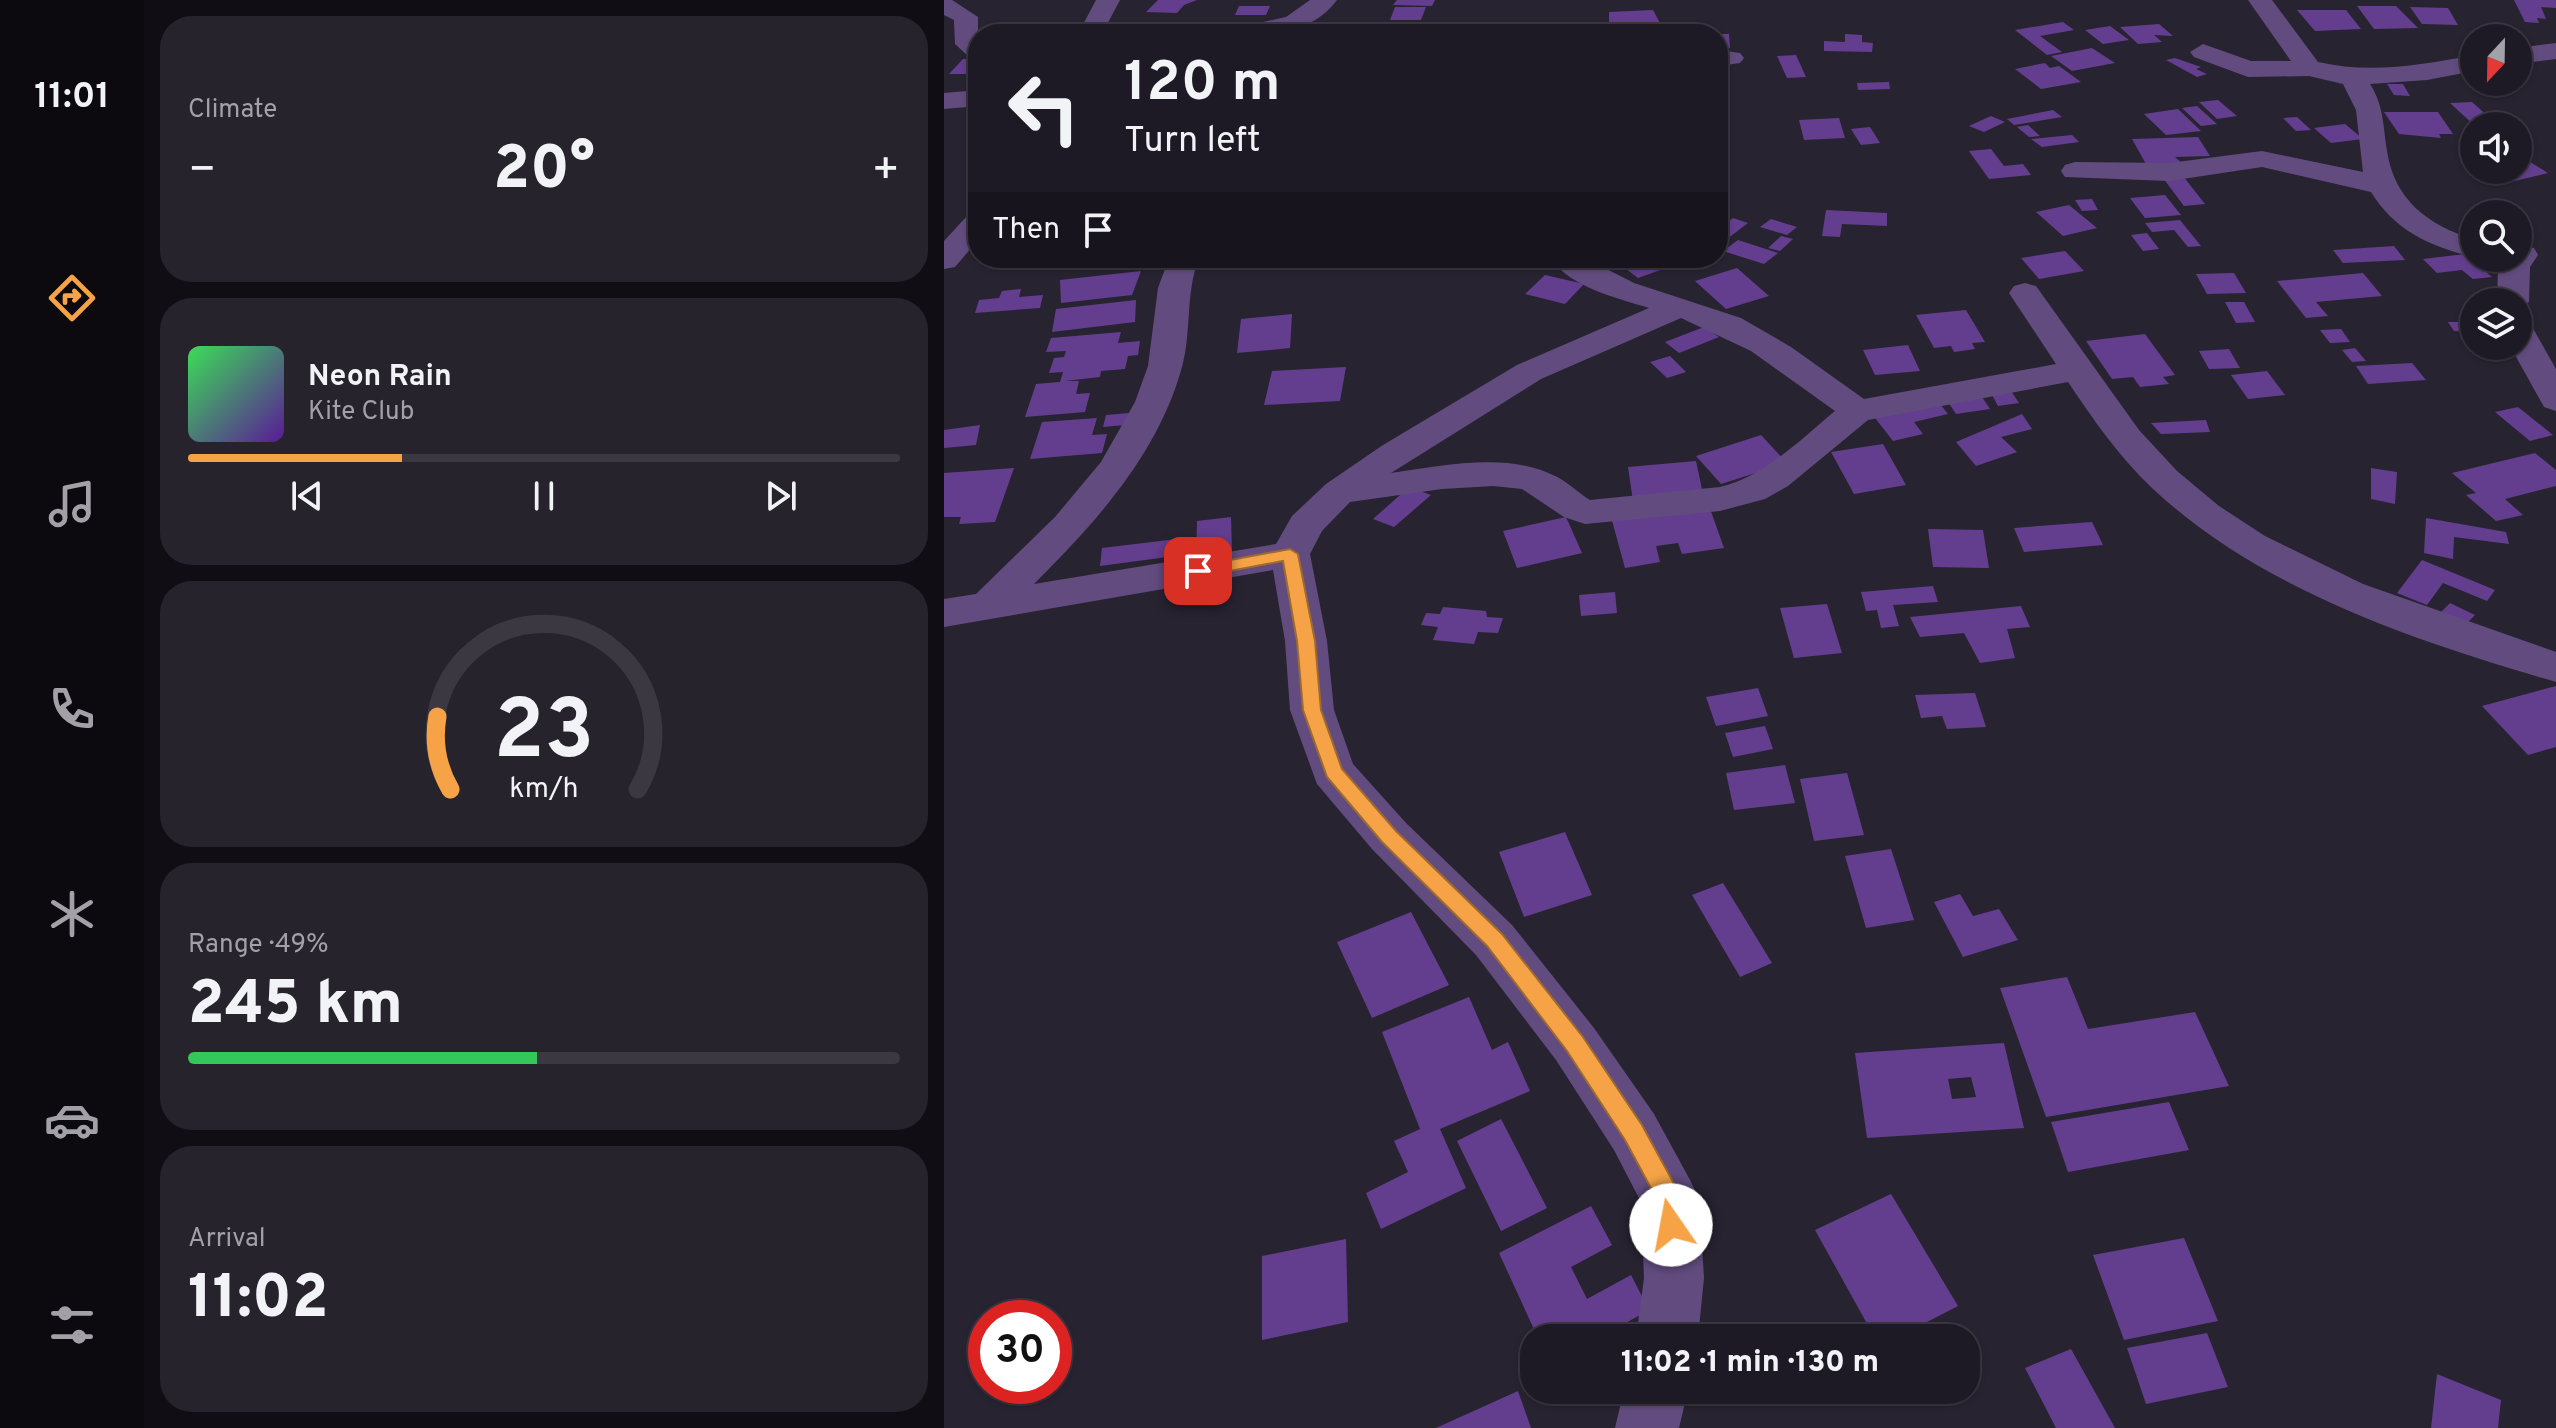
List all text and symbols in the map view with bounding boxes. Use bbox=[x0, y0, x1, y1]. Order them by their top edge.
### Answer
north arrow bbox=[2460, 24, 2532, 96]
map controls bbox=[2460, 24, 2532, 360]
text: 120 m bbox=[1124, 50, 1281, 120]
icon: left bbox=[992, 56, 1096, 160]
text: 11:01 bbox=[34, 75, 110, 121]
text: Climate bbox=[188, 94, 277, 127]
button: sound bbox=[2460, 112, 2532, 184]
text: Turn left bbox=[1124, 119, 1261, 165]
text: 20° bbox=[493, 134, 595, 210]
text: − bbox=[188, 144, 216, 200]
text: + bbox=[872, 144, 900, 200]
button: search bbox=[2460, 200, 2532, 272]
icon: arrive bbox=[1076, 208, 1120, 252]
text: Then bbox=[992, 212, 1060, 249]
icon: directions bbox=[44, 270, 100, 326]
button: layers bbox=[2460, 288, 2532, 360]
text: Neon Rain bbox=[308, 359, 452, 396]
text: Kite Club bbox=[308, 396, 414, 429]
icon: previous bbox=[285, 474, 329, 518]
icon: pause bbox=[522, 474, 566, 518]
icon: next bbox=[759, 474, 803, 518]
icon: music bbox=[44, 476, 100, 532]
pin bbox=[1164, 537, 1232, 605]
icon: arrive bbox=[1176, 549, 1220, 593]
icon: phone bbox=[44, 681, 100, 737]
text: 23 bbox=[494, 683, 594, 788]
text: km/h bbox=[509, 772, 579, 808]
icon: climate bbox=[44, 886, 100, 942]
text: Range · 49% bbox=[188, 929, 329, 962]
text: 245 km bbox=[188, 969, 403, 1045]
icon: car bbox=[44, 1092, 100, 1148]
position arrow bbox=[1629, 1183, 1713, 1267]
text: Arrival bbox=[188, 1223, 266, 1256]
text: 11:02 bbox=[188, 1263, 328, 1339]
icon: filters bbox=[44, 1297, 100, 1353]
speed limit sign: 30 bbox=[968, 1300, 1072, 1404]
text: 11:02 · 1 min · 130 m bbox=[1621, 1345, 1879, 1382]

